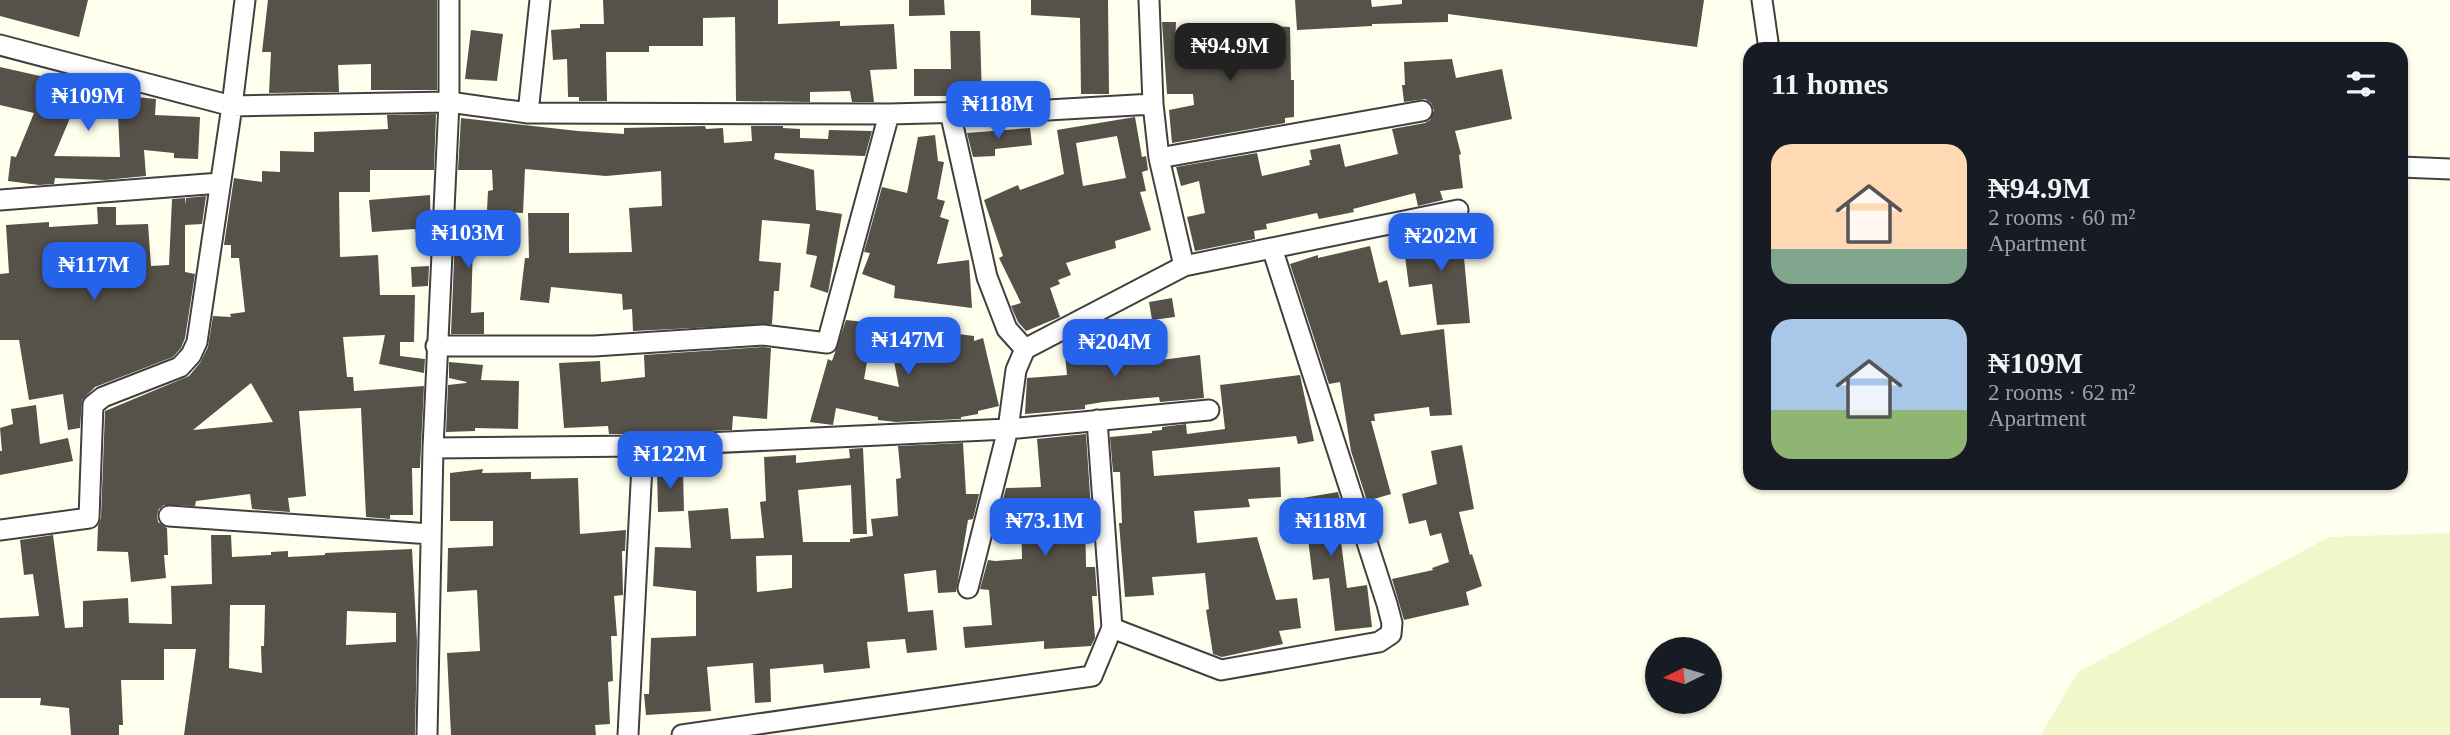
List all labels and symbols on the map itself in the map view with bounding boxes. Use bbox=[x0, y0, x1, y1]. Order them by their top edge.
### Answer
pin: ₦94.9M bbox=[1173, 24, 1287, 83]
pin: ₦109M bbox=[39, 74, 137, 133]
pin: ₦118M bbox=[949, 82, 1047, 141]
pin: ₦103M bbox=[419, 210, 517, 270]
pin: ₦202M bbox=[1392, 214, 1490, 273]
pin: ₦117M bbox=[45, 243, 143, 302]
pin: ₦147M bbox=[859, 318, 957, 377]
pin: ₦204M bbox=[1066, 320, 1164, 379]
pin: ₦122M bbox=[621, 432, 719, 491]
pin: ₦73.1M bbox=[988, 498, 1102, 558]
pin: ₦118M bbox=[1282, 498, 1380, 558]
north arrow bbox=[1645, 637, 1722, 714]

